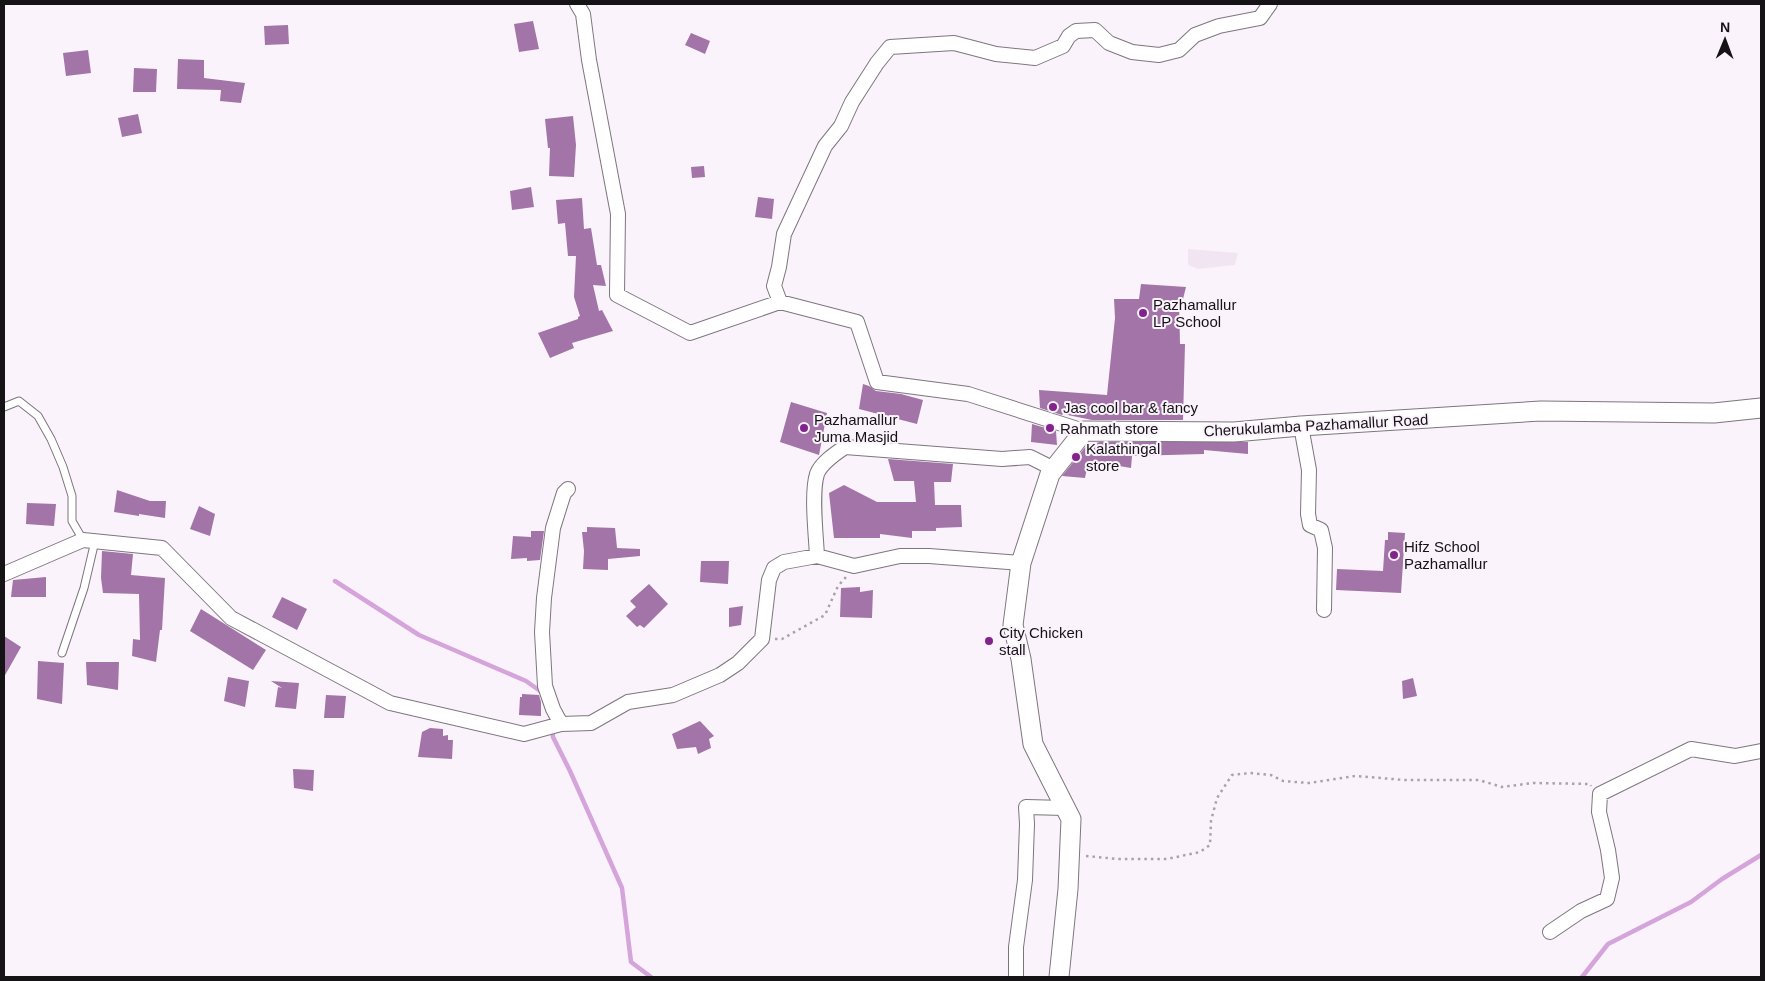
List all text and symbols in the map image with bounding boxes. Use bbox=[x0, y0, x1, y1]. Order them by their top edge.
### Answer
north arrow bbox=[1700, 15, 1750, 65]
text: N bbox=[1720, 19, 1730, 35]
place label: Pazhamallur LP School bbox=[1153, 296, 1236, 330]
marker: Pazhamallur LP School bbox=[1137, 307, 1149, 319]
place label: Jas cool bar & fancy bbox=[1063, 399, 1199, 416]
marker: Jas cool bar & fancy bbox=[1047, 401, 1059, 413]
place label: Pazhamallur Juma Masjid bbox=[814, 411, 898, 445]
street label: Cherukulamba Pazhamallur Road bbox=[1203, 411, 1429, 439]
place label: Rahmath store bbox=[1060, 420, 1158, 437]
marker: Pazhamallur Juma Masjid bbox=[798, 422, 810, 434]
marker: Rahmath store bbox=[1044, 422, 1056, 434]
place label: Kalathingal store bbox=[1086, 440, 1160, 474]
marker: Kalathingal store bbox=[1070, 451, 1082, 463]
place label: Hifz School Pazhamallur bbox=[1404, 538, 1487, 572]
marker: Hifz School Pazhamallur bbox=[1388, 549, 1400, 561]
place label: City Chicken stall bbox=[999, 624, 1083, 658]
marker: City Chicken stall bbox=[983, 635, 995, 647]

